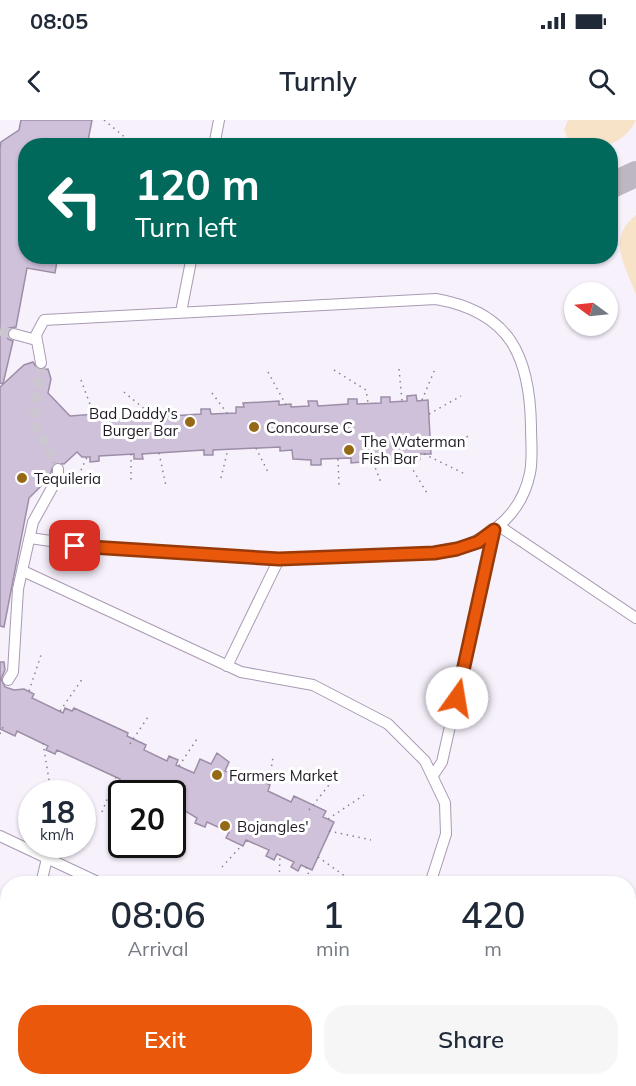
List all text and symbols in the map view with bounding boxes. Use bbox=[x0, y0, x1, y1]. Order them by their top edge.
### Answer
text: 08:05 bbox=[30, 7, 88, 35]
text: Turnly bbox=[279, 64, 357, 98]
icon: back bbox=[18, 65, 51, 98]
icon: search bbox=[585, 65, 618, 98]
text: 120 m bbox=[135, 158, 260, 211]
icon: left bbox=[36, 162, 114, 240]
text: Turn left bbox=[135, 210, 237, 244]
north arrow bbox=[564, 282, 618, 336]
map controls bbox=[564, 282, 618, 336]
place label: Bad Daddy's Burger Bar bbox=[89, 404, 179, 440]
marker: Bad Daddy's Burger Bar bbox=[183, 415, 197, 429]
place label: Concourse C bbox=[266, 418, 353, 437]
marker: Concourse C bbox=[247, 420, 261, 434]
place label: The Waterman Fish Bar bbox=[361, 432, 466, 468]
marker: The Waterman Fish Bar bbox=[342, 443, 356, 457]
place label: Tequileria bbox=[34, 469, 101, 488]
marker: Tequileria bbox=[15, 471, 29, 485]
pin bbox=[49, 520, 100, 571]
icon: arrive bbox=[58, 529, 91, 562]
position arrow bbox=[425, 666, 489, 730]
place label: Farmers Market bbox=[229, 766, 338, 785]
marker: Farmers Market bbox=[210, 768, 224, 782]
speed limit sign: 20 bbox=[108, 780, 186, 858]
text: 18 bbox=[39, 793, 75, 831]
place label: Bojangles' bbox=[237, 817, 309, 836]
marker: Bojangles' bbox=[218, 819, 232, 833]
text: km/h bbox=[40, 825, 74, 844]
text: 08:06 bbox=[111, 892, 205, 937]
text: 1 bbox=[322, 892, 344, 937]
text: 420 bbox=[461, 892, 525, 937]
text: Arrival bbox=[127, 936, 189, 961]
text: min bbox=[316, 936, 350, 961]
text: m bbox=[484, 936, 502, 961]
button: Exit bbox=[18, 1005, 312, 1074]
button: Share bbox=[324, 1005, 618, 1074]

